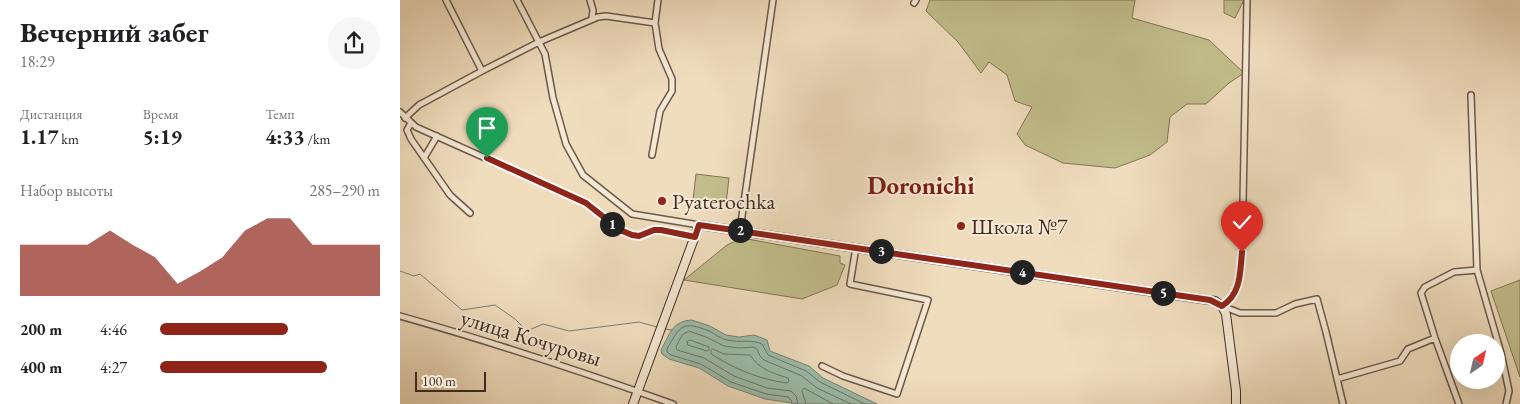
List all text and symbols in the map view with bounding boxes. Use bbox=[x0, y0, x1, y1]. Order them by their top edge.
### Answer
text: Вечерний забег bbox=[20, 14, 209, 50]
button: share bbox=[328, 17, 380, 69]
text: 18:29 bbox=[20, 51, 55, 72]
text: Дистанция bbox=[20, 105, 82, 123]
text: Время bbox=[143, 105, 179, 123]
text: Темп bbox=[265, 105, 295, 123]
pin bbox=[466, 107, 508, 158]
icon: arrive bbox=[473, 114, 501, 142]
text: 1.17 bbox=[20, 123, 59, 150]
text: 5:19 bbox=[143, 123, 182, 150]
text: 4:33 bbox=[265, 123, 305, 150]
text: km bbox=[59, 130, 79, 148]
text: /km bbox=[305, 130, 330, 148]
district label: Doronichi bbox=[867, 169, 975, 201]
text: Набор высоты bbox=[20, 180, 113, 201]
text: 285–290 m bbox=[309, 180, 380, 201]
place label: Pyaterochka bbox=[672, 187, 776, 216]
marker: Pyaterochka bbox=[656, 195, 668, 207]
pin bbox=[1221, 201, 1263, 252]
icon: check bbox=[1228, 208, 1256, 236]
pin: 1 bbox=[600, 212, 624, 236]
place label: Школа №7 bbox=[971, 212, 1068, 241]
text: 1 bbox=[609, 215, 616, 233]
pin: 2 bbox=[728, 218, 752, 242]
marker: Школа №7 bbox=[955, 220, 967, 232]
text: 2 bbox=[737, 221, 744, 239]
pin: 3 bbox=[868, 238, 894, 264]
text: 3 bbox=[878, 242, 885, 260]
pin: 4 bbox=[1010, 260, 1034, 284]
text: 4 bbox=[1019, 263, 1026, 281]
pin: 5 bbox=[1150, 280, 1176, 306]
text: 5 bbox=[1160, 284, 1167, 302]
street label: улица Кочуровы bbox=[457, 303, 605, 373]
text: 200 m bbox=[20, 319, 62, 340]
text: 4:46 bbox=[100, 319, 127, 340]
north arrow bbox=[1450, 334, 1505, 389]
map controls bbox=[1450, 334, 1505, 389]
text: 400 m bbox=[20, 357, 62, 378]
text: 4:27 bbox=[100, 357, 127, 378]
scale bar bbox=[415, 369, 486, 392]
text: 100 m bbox=[422, 372, 456, 390]

